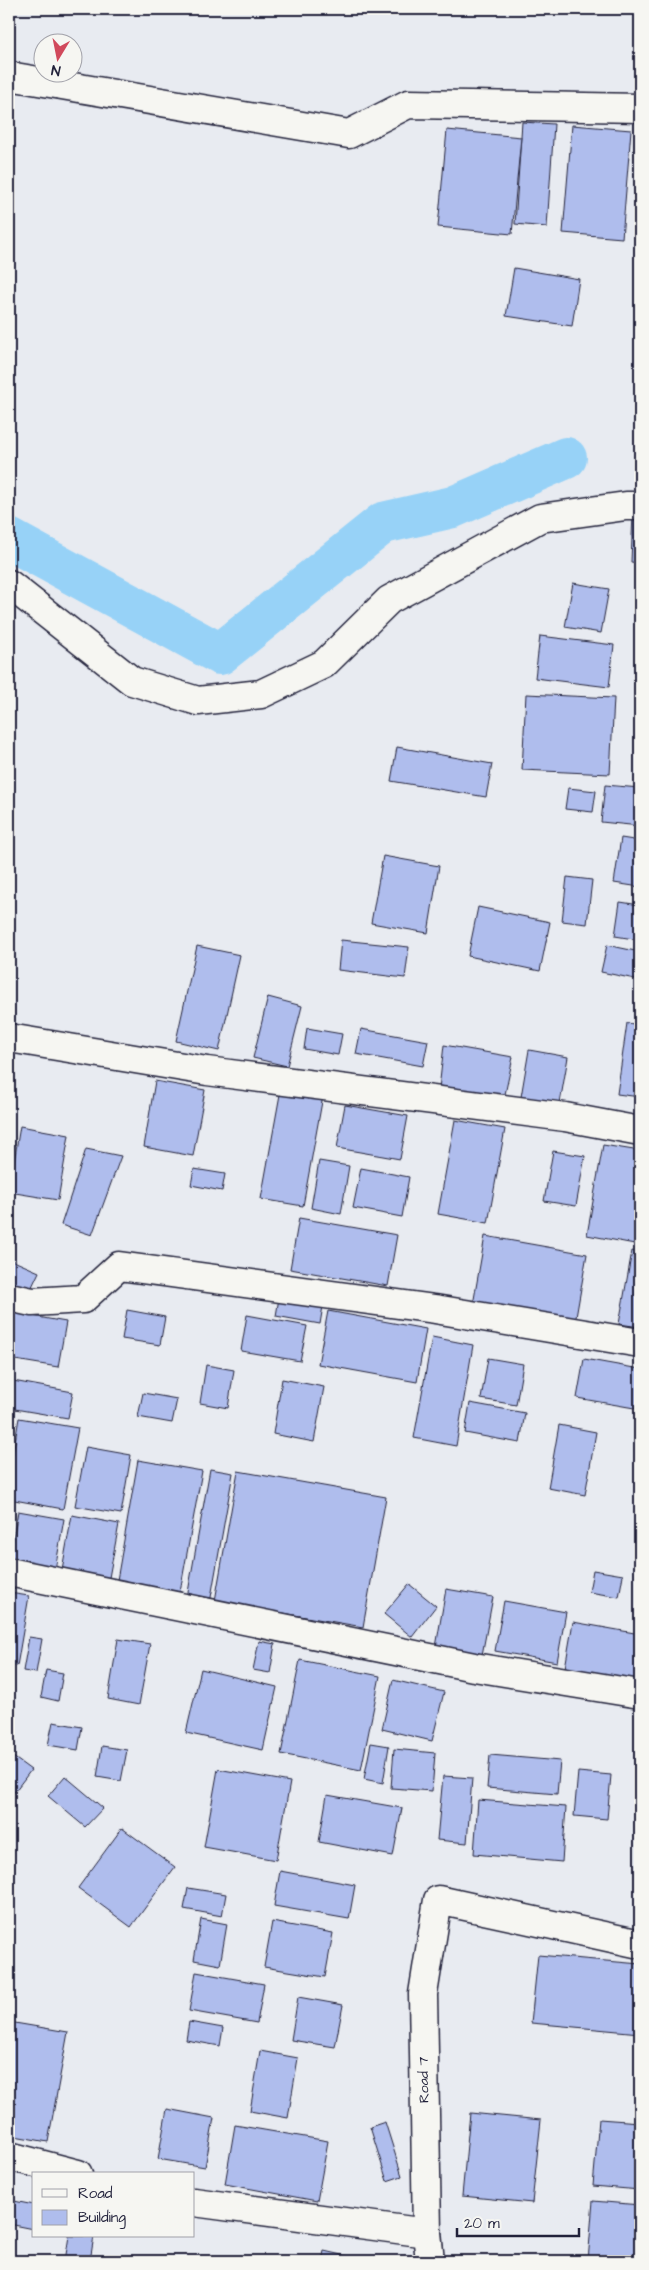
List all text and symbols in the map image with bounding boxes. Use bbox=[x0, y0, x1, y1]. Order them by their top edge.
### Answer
north arrow bbox=[32, 32, 82, 82]
text: N bbox=[50, 59, 62, 80]
street label: Road 7 bbox=[414, 2056, 434, 2103]
legend bbox=[32, 2172, 195, 2238]
text: Road bbox=[78, 2183, 113, 2204]
scale bar bbox=[457, 2205, 579, 2237]
text: Building bbox=[78, 2207, 126, 2229]
text: 20 m bbox=[464, 2213, 500, 2234]

